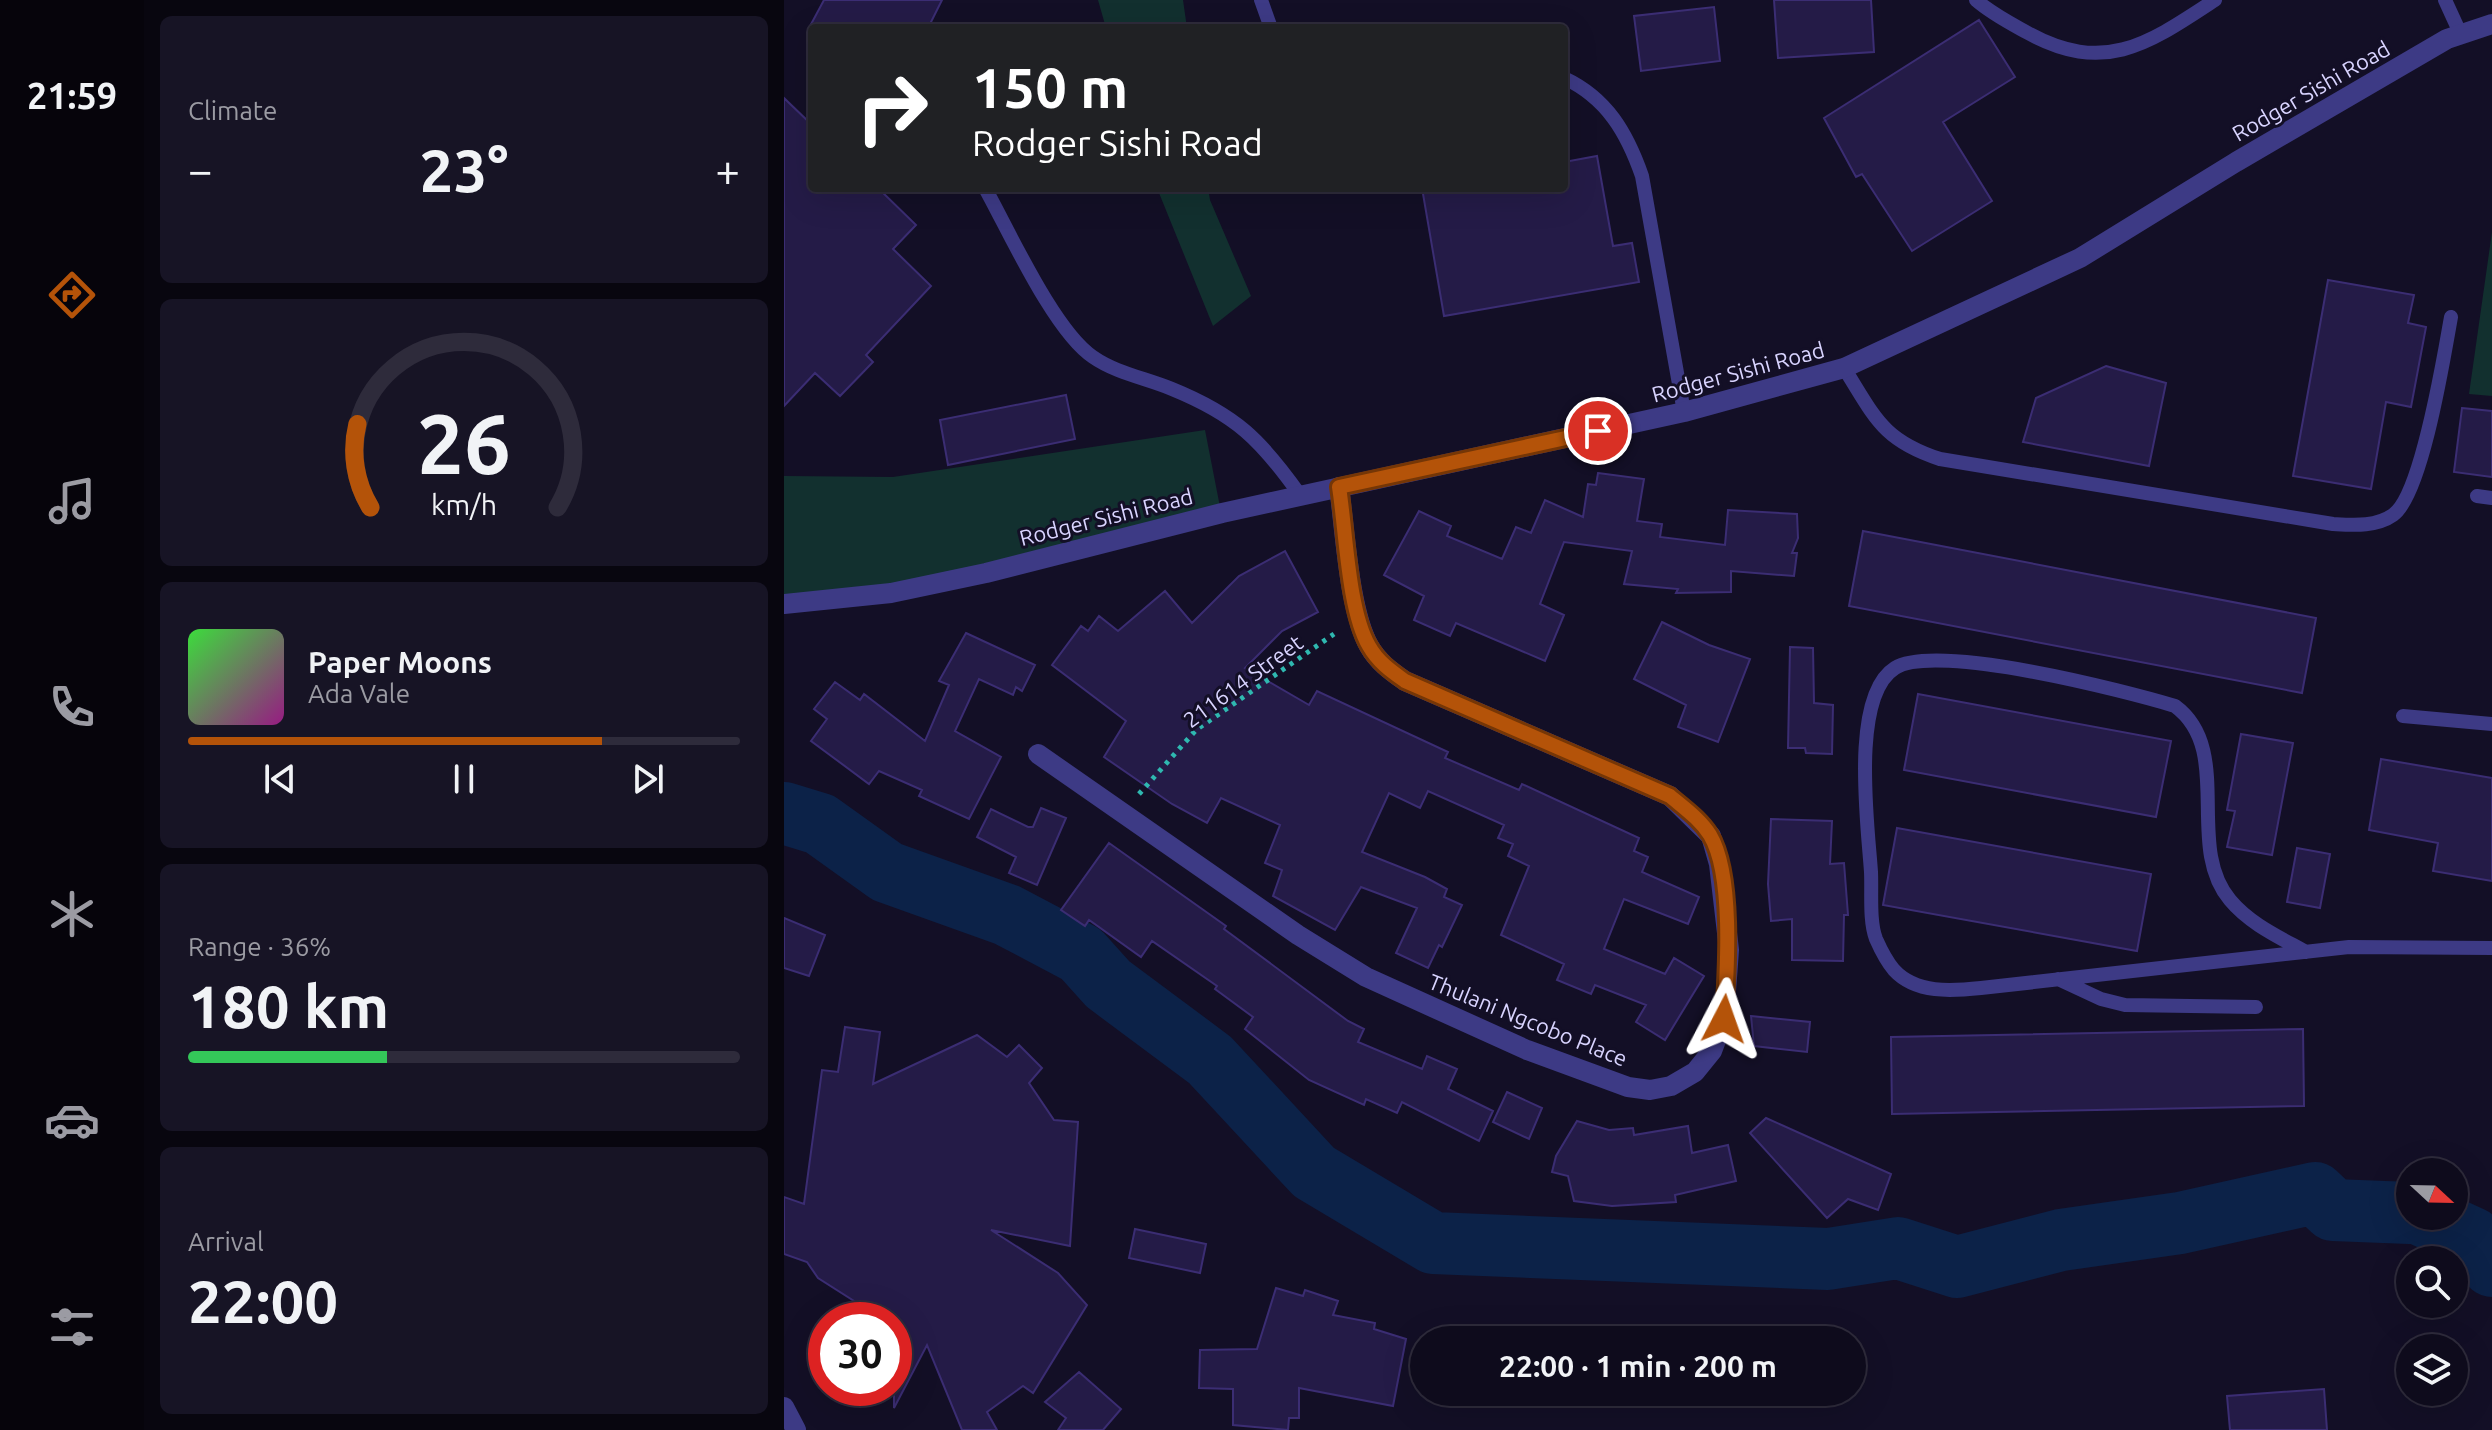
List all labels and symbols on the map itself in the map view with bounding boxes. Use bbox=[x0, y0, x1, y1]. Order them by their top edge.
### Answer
street label: Rodger Sishi Road bbox=[2228, 35, 2394, 146]
street label: Rodger Sishi Road bbox=[1649, 336, 1827, 407]
pin bbox=[1564, 397, 1632, 465]
street label: Rodger Sishi Road bbox=[1017, 483, 1195, 550]
street label: 211614 Street bbox=[1178, 629, 1307, 732]
street label: Thulani Ngcobo Place bbox=[1425, 968, 1631, 1071]
position arrow bbox=[1682, 977, 1766, 1061]
north arrow bbox=[2396, 1158, 2468, 1230]
speed limit sign: 30 bbox=[808, 1302, 912, 1406]

